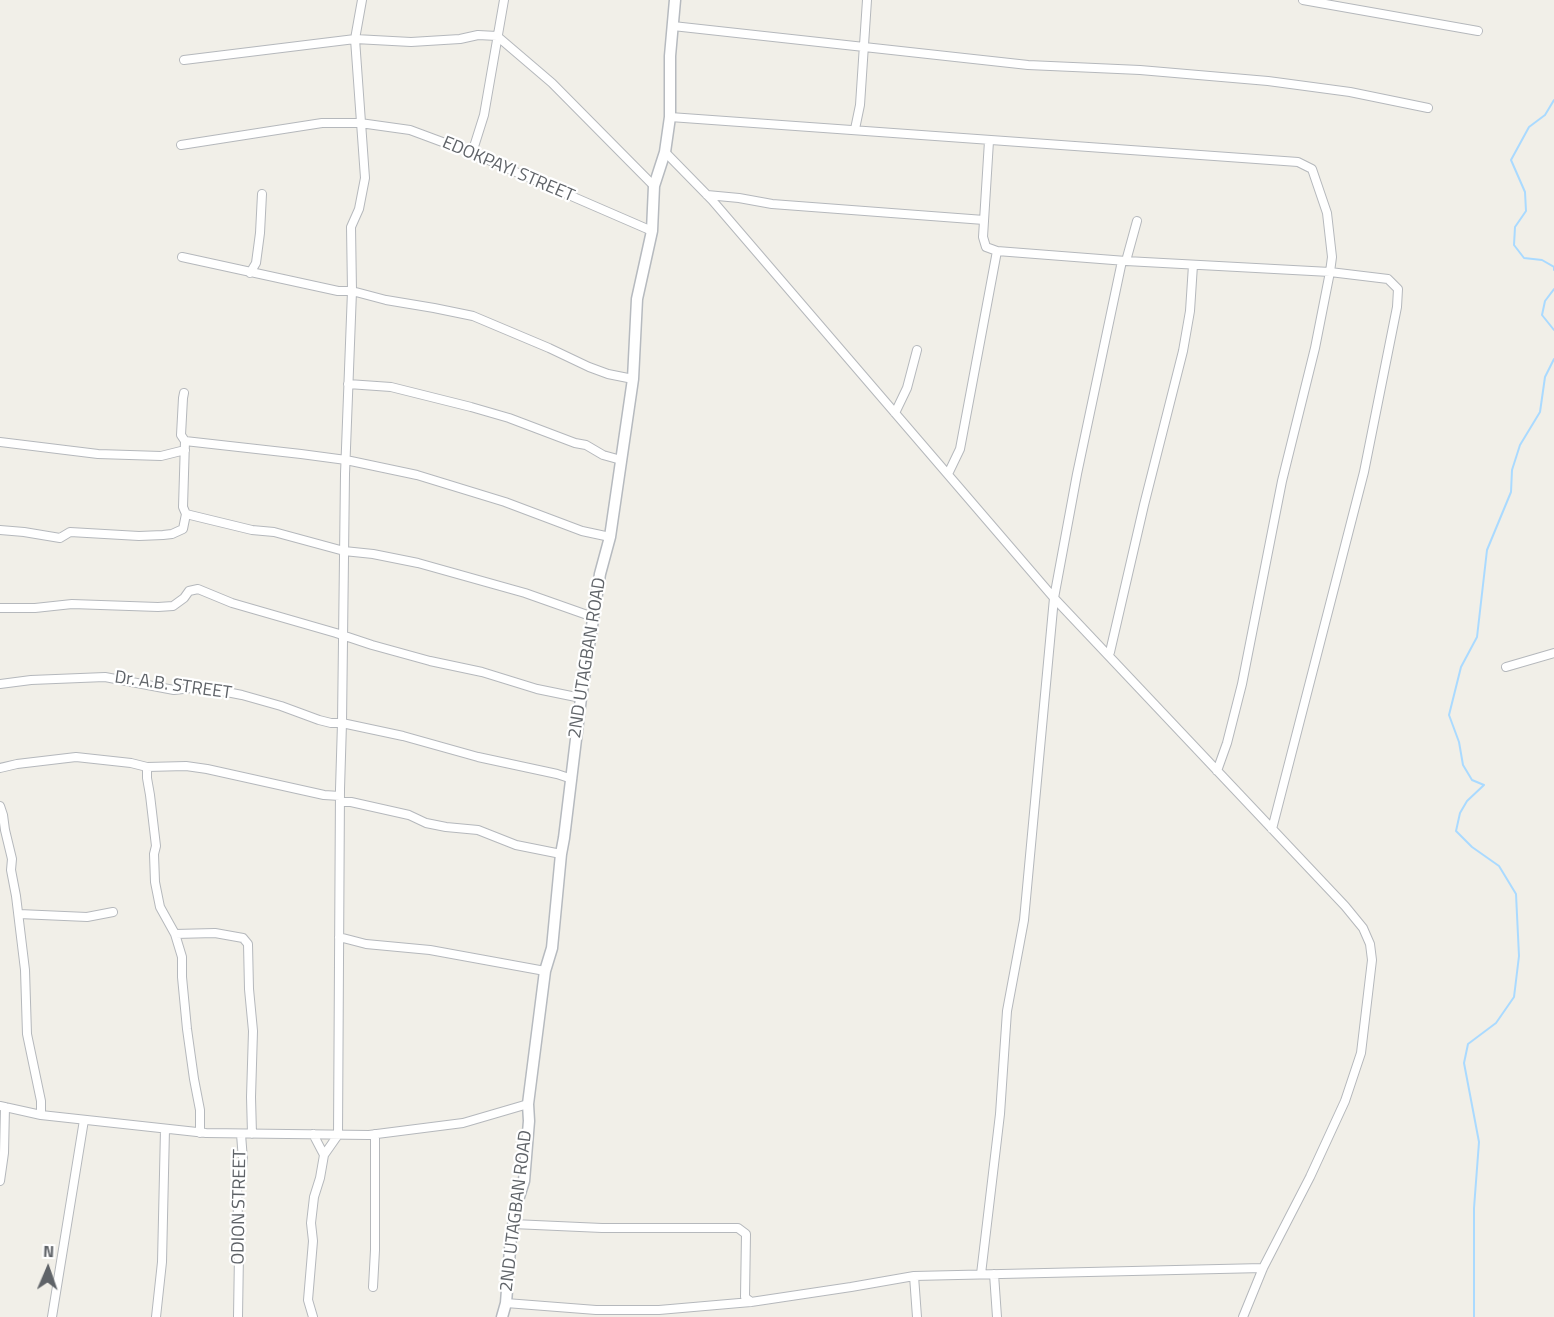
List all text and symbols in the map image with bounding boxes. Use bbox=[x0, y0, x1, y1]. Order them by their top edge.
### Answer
street label: EDOKPAYI STREET bbox=[439, 132, 577, 208]
street label: 2ND UTAGBAN ROAD bbox=[565, 576, 611, 740]
street label: Dr. A.B. STREET bbox=[113, 667, 233, 705]
street label: 2ND UTAGBAN ROAD bbox=[496, 1129, 538, 1293]
street label: ODION STREET bbox=[228, 1149, 252, 1265]
north arrow bbox=[18, 1239, 78, 1299]
text: N bbox=[43, 1239, 55, 1263]

